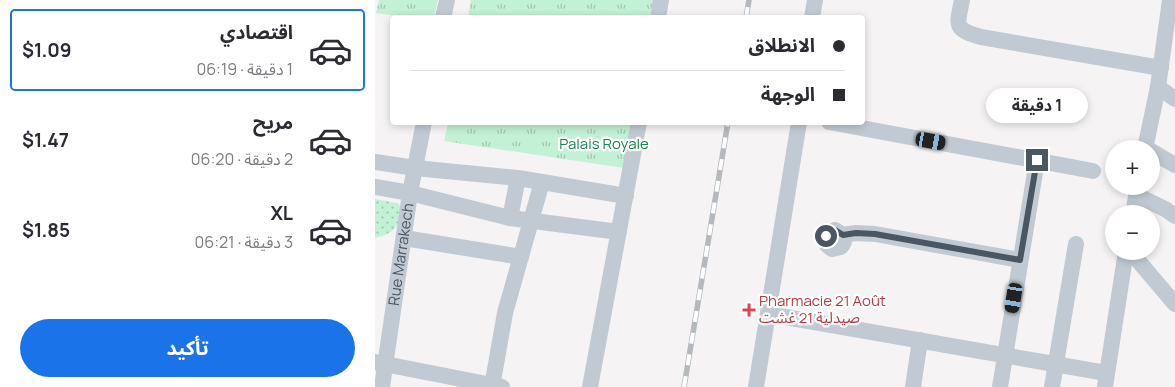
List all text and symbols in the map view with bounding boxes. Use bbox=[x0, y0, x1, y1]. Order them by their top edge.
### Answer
text: اقتصادي bbox=[220, 19, 293, 45]
icon: car bbox=[308, 28, 353, 73]
text: الانطلاق bbox=[749, 32, 815, 58]
text: $1.09 bbox=[22, 37, 72, 63]
text: 1 دقيقة · 06:19 bbox=[196, 58, 293, 80]
text: الوجهة bbox=[761, 81, 815, 107]
callout: 1 دقيقة bbox=[986, 88, 1088, 122]
text: 1 دقيقة bbox=[1012, 94, 1062, 116]
text: مريح bbox=[253, 109, 293, 135]
icon: car bbox=[308, 118, 353, 163]
text: $1.47 bbox=[22, 127, 69, 153]
car bbox=[914, 131, 947, 151]
park label: Palais Royale bbox=[559, 133, 649, 154]
map controls bbox=[1105, 140, 1160, 260]
button: + bbox=[1105, 140, 1160, 195]
text: 2 دقيقة · 06:20 bbox=[191, 148, 293, 170]
route end bbox=[1026, 149, 1048, 171]
text: XL bbox=[270, 200, 293, 226]
street label: Rue Marrakech bbox=[383, 202, 418, 307]
button: − bbox=[1105, 205, 1160, 260]
icon: car bbox=[308, 208, 353, 253]
text: $1.85 bbox=[22, 217, 70, 243]
route start bbox=[815, 225, 837, 247]
text: 3 دقيقة · 06:21 bbox=[195, 231, 293, 253]
car bbox=[1004, 282, 1023, 314]
place label: Pharmacie 21 Août صيدلية 21 غشت bbox=[759, 290, 886, 328]
marker: Pharmacie 21 Août صيدلية 21 غشت bbox=[743, 304, 755, 316]
button: تأكيد bbox=[20, 319, 355, 377]

